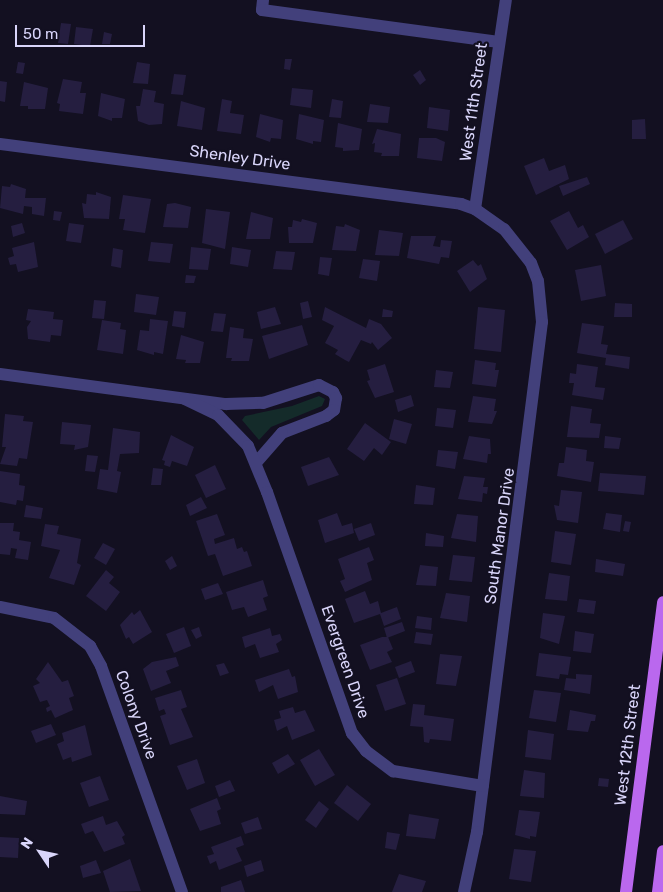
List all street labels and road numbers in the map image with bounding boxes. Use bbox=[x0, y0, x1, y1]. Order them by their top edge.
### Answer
street label: West 11th Street bbox=[456, 41, 492, 163]
street label: Shenley Drive bbox=[188, 141, 292, 175]
street label: South Manor Drive bbox=[481, 467, 519, 605]
street label: Evergreen Drive bbox=[317, 603, 373, 721]
street label: Colony Drive bbox=[111, 668, 161, 762]
street label: West 12th Street bbox=[611, 683, 645, 807]

